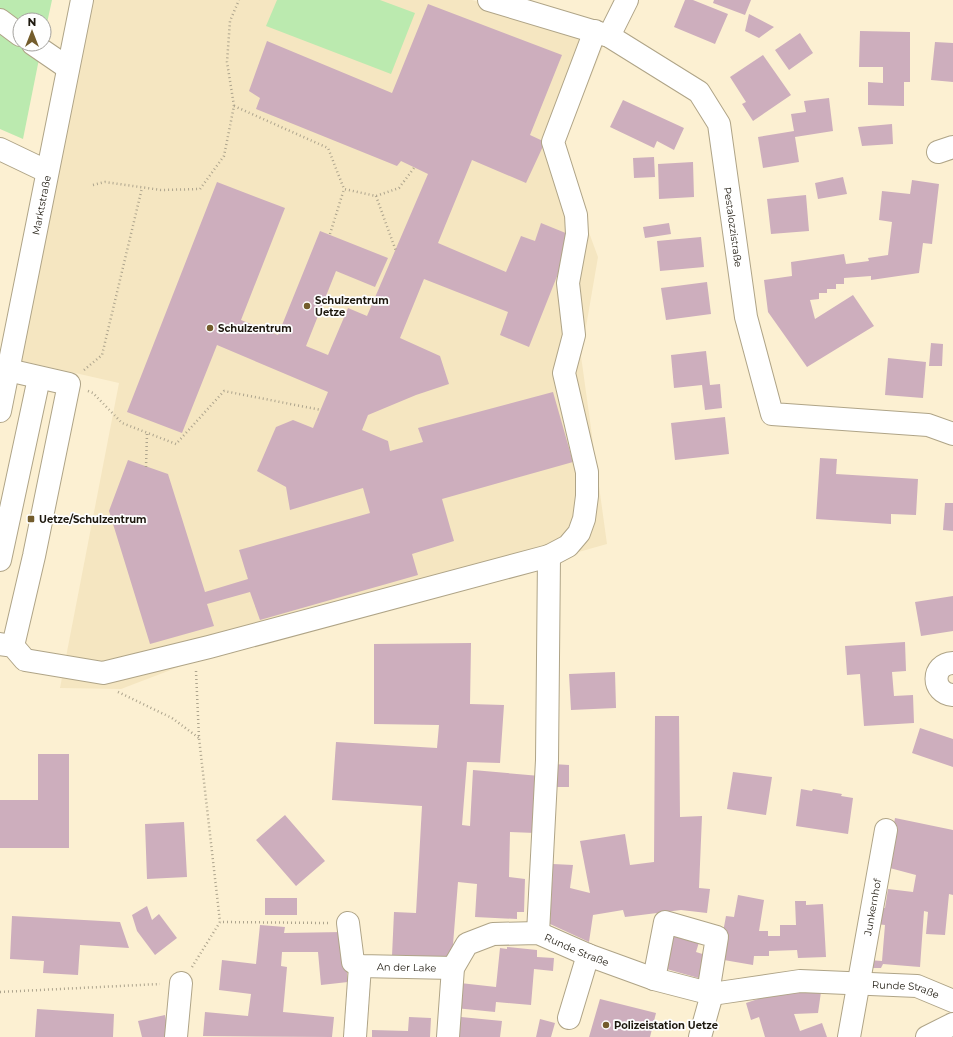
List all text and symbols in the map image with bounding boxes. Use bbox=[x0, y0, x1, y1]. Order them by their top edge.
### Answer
north arrow bbox=[12, 12, 52, 52]
text: N bbox=[28, 15, 36, 29]
street label: Marktstraße bbox=[29, 174, 54, 236]
street label: Pestalozzistraße bbox=[721, 186, 745, 268]
place label: Schulzentrum Uetze bbox=[315, 294, 389, 319]
marker: Schulzentrum Uetze bbox=[302, 301, 312, 311]
place label: Schulzentrum bbox=[218, 322, 292, 335]
marker: Schulzentrum bbox=[205, 323, 215, 333]
place label: Uetze/Schulzentrum bbox=[39, 513, 147, 526]
marker: Uetze/Schulzentrum bbox=[26, 514, 36, 524]
street label: Junkernhof bbox=[861, 877, 884, 938]
street label: Runde Straße bbox=[542, 931, 611, 969]
street label: An der Lake bbox=[377, 960, 437, 975]
street label: Runde Straße bbox=[872, 978, 941, 1002]
place label: Polizeistation Uetze bbox=[614, 1019, 718, 1032]
marker: Polizeistation Uetze bbox=[601, 1020, 611, 1030]

